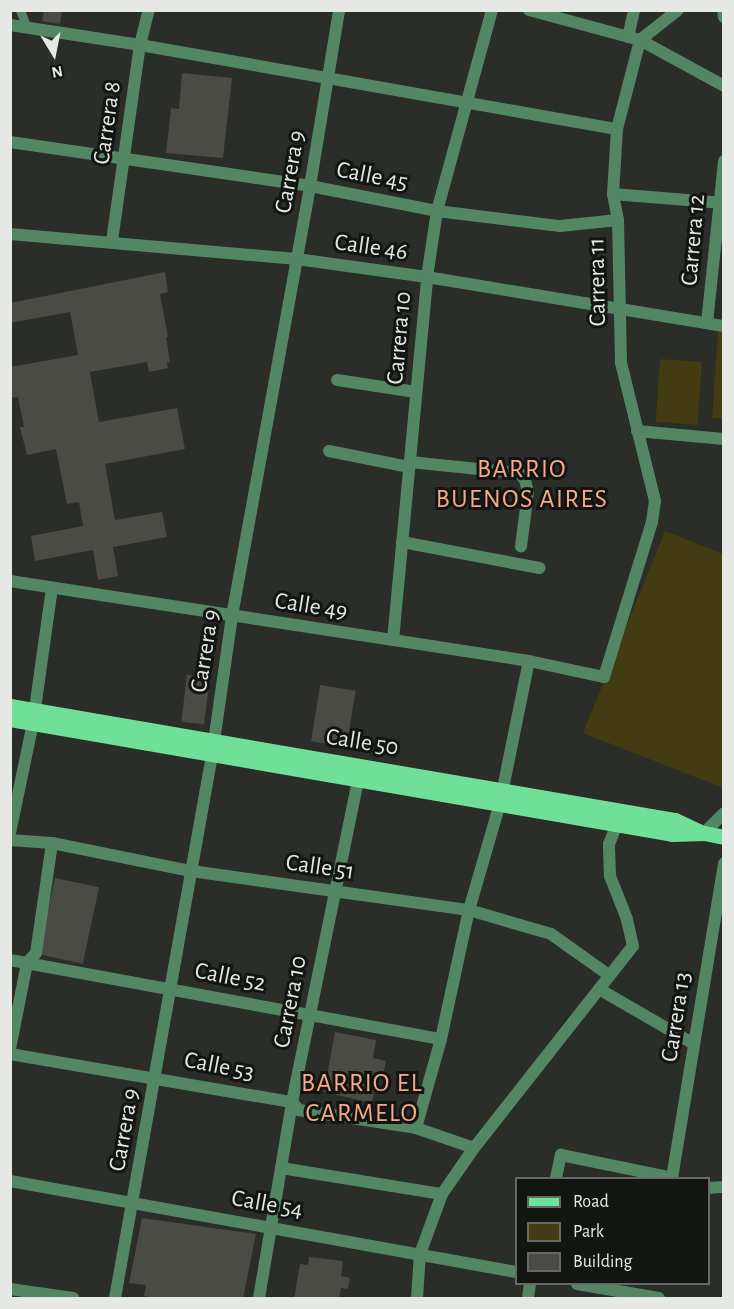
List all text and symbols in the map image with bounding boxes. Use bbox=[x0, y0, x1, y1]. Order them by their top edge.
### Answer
north arrow bbox=[24, 24, 84, 84]
text: N bbox=[50, 63, 64, 81]
street label: Carrera 8 bbox=[88, 79, 128, 167]
street label: Carrera 9 bbox=[270, 128, 312, 216]
street label: Calle 45 bbox=[334, 156, 410, 198]
street label: Carrera 12 bbox=[676, 193, 712, 287]
street label: Calle 46 bbox=[333, 229, 409, 267]
street label: Carrera 11 bbox=[583, 237, 613, 327]
street label: Carrera 10 bbox=[382, 290, 418, 386]
district label: BARRIO BUENOS AIRES bbox=[436, 454, 608, 516]
street label: Calle 49 bbox=[273, 587, 349, 627]
street label: Carrera 9 bbox=[185, 607, 227, 695]
street label: Calle 50 bbox=[324, 723, 400, 763]
street label: Calle 51 bbox=[284, 849, 356, 887]
street label: Carrera 10 bbox=[268, 953, 314, 1051]
street label: Calle 52 bbox=[192, 957, 268, 999]
street label: Carrera 13 bbox=[656, 970, 698, 1064]
street label: Calle 53 bbox=[182, 1046, 256, 1088]
district label: BARRIO EL CARMELO bbox=[301, 1068, 423, 1130]
street label: Carrera 9 bbox=[104, 1086, 146, 1174]
legend bbox=[515, 1177, 710, 1285]
street label: Calle 54 bbox=[229, 1185, 305, 1225]
text: Road bbox=[573, 1193, 609, 1211]
text: Park bbox=[573, 1223, 604, 1241]
text: Building bbox=[573, 1253, 632, 1271]

